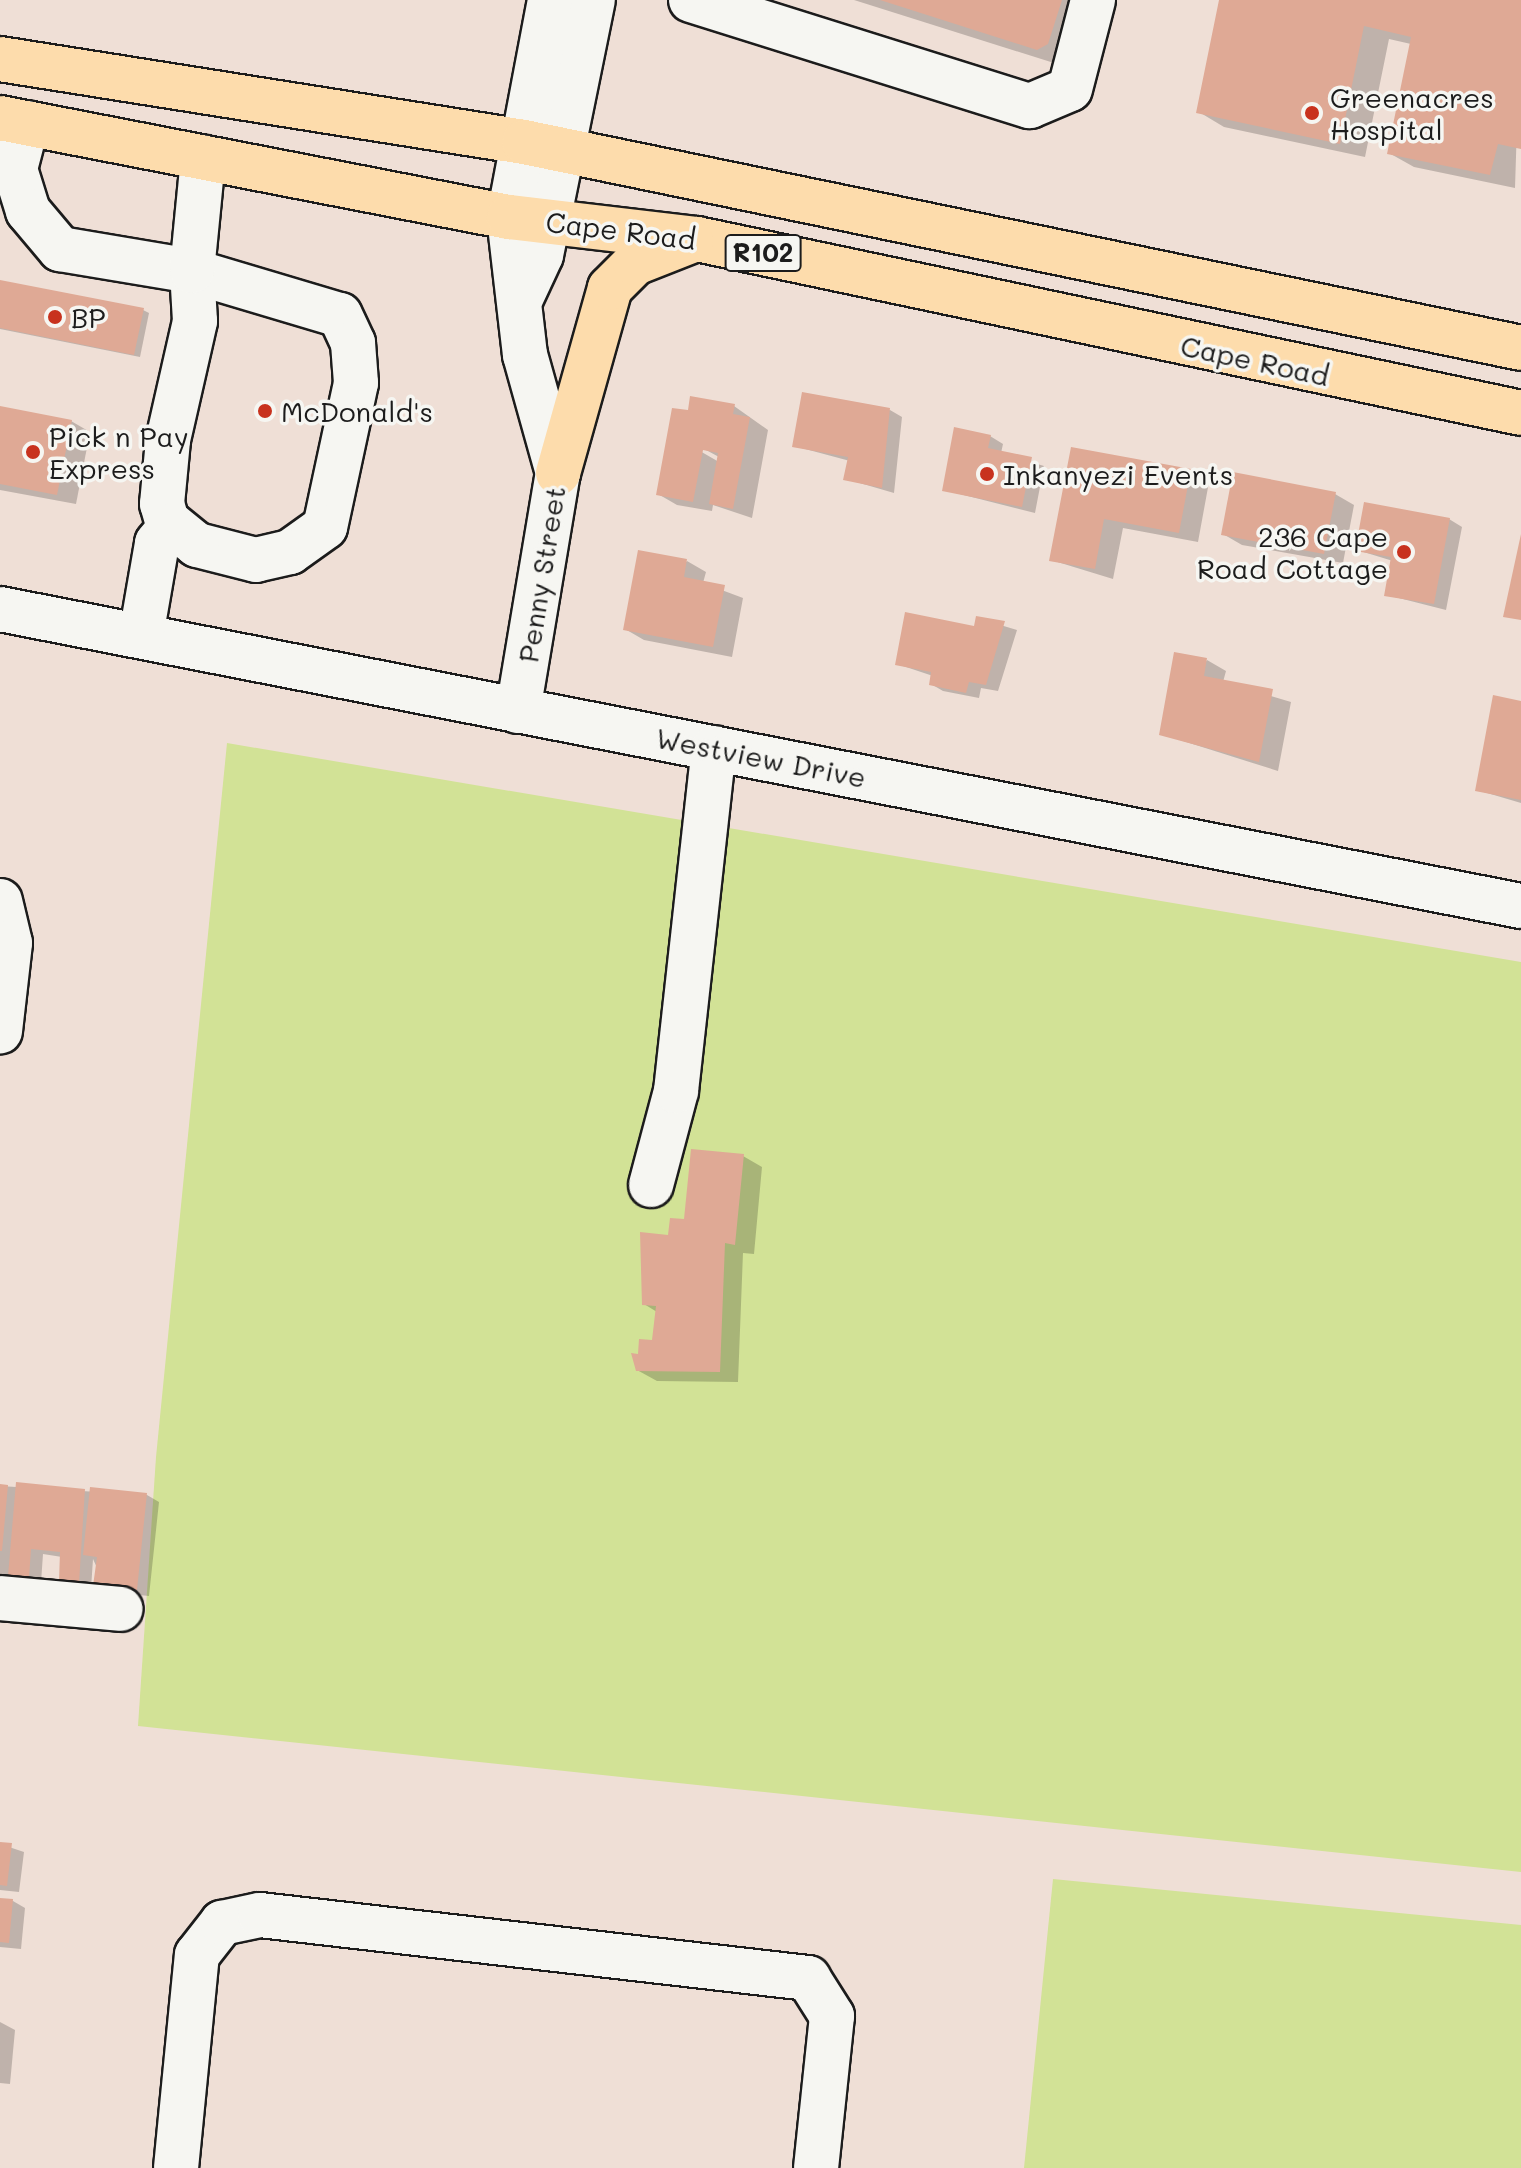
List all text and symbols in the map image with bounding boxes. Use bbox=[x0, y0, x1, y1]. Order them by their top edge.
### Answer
place label: Greenacres Hospital bbox=[1330, 80, 1494, 146]
marker: Greenacres Hospital bbox=[1301, 102, 1323, 124]
street label: Cape Road bbox=[544, 204, 698, 256]
road number: R102 bbox=[723, 231, 803, 275]
place label: BP bbox=[71, 300, 105, 334]
marker: BP bbox=[46, 308, 64, 326]
street label: Cape Road bbox=[1178, 328, 1332, 392]
place label: McDonald's bbox=[281, 394, 433, 428]
marker: McDonald's bbox=[256, 402, 274, 420]
place label: Pick n Pay Express bbox=[49, 419, 189, 485]
marker: Pick n Pay Express bbox=[24, 443, 42, 461]
place label: Inkanyezi Events bbox=[1003, 457, 1233, 491]
marker: Inkanyezi Events bbox=[978, 465, 996, 483]
street label: Penny Street bbox=[510, 483, 572, 665]
place label: 236 Cape Road Cottage bbox=[1197, 519, 1388, 585]
marker: 236 Cape Road Cottage bbox=[1395, 543, 1413, 561]
street label: Westview Drive bbox=[653, 720, 869, 794]

